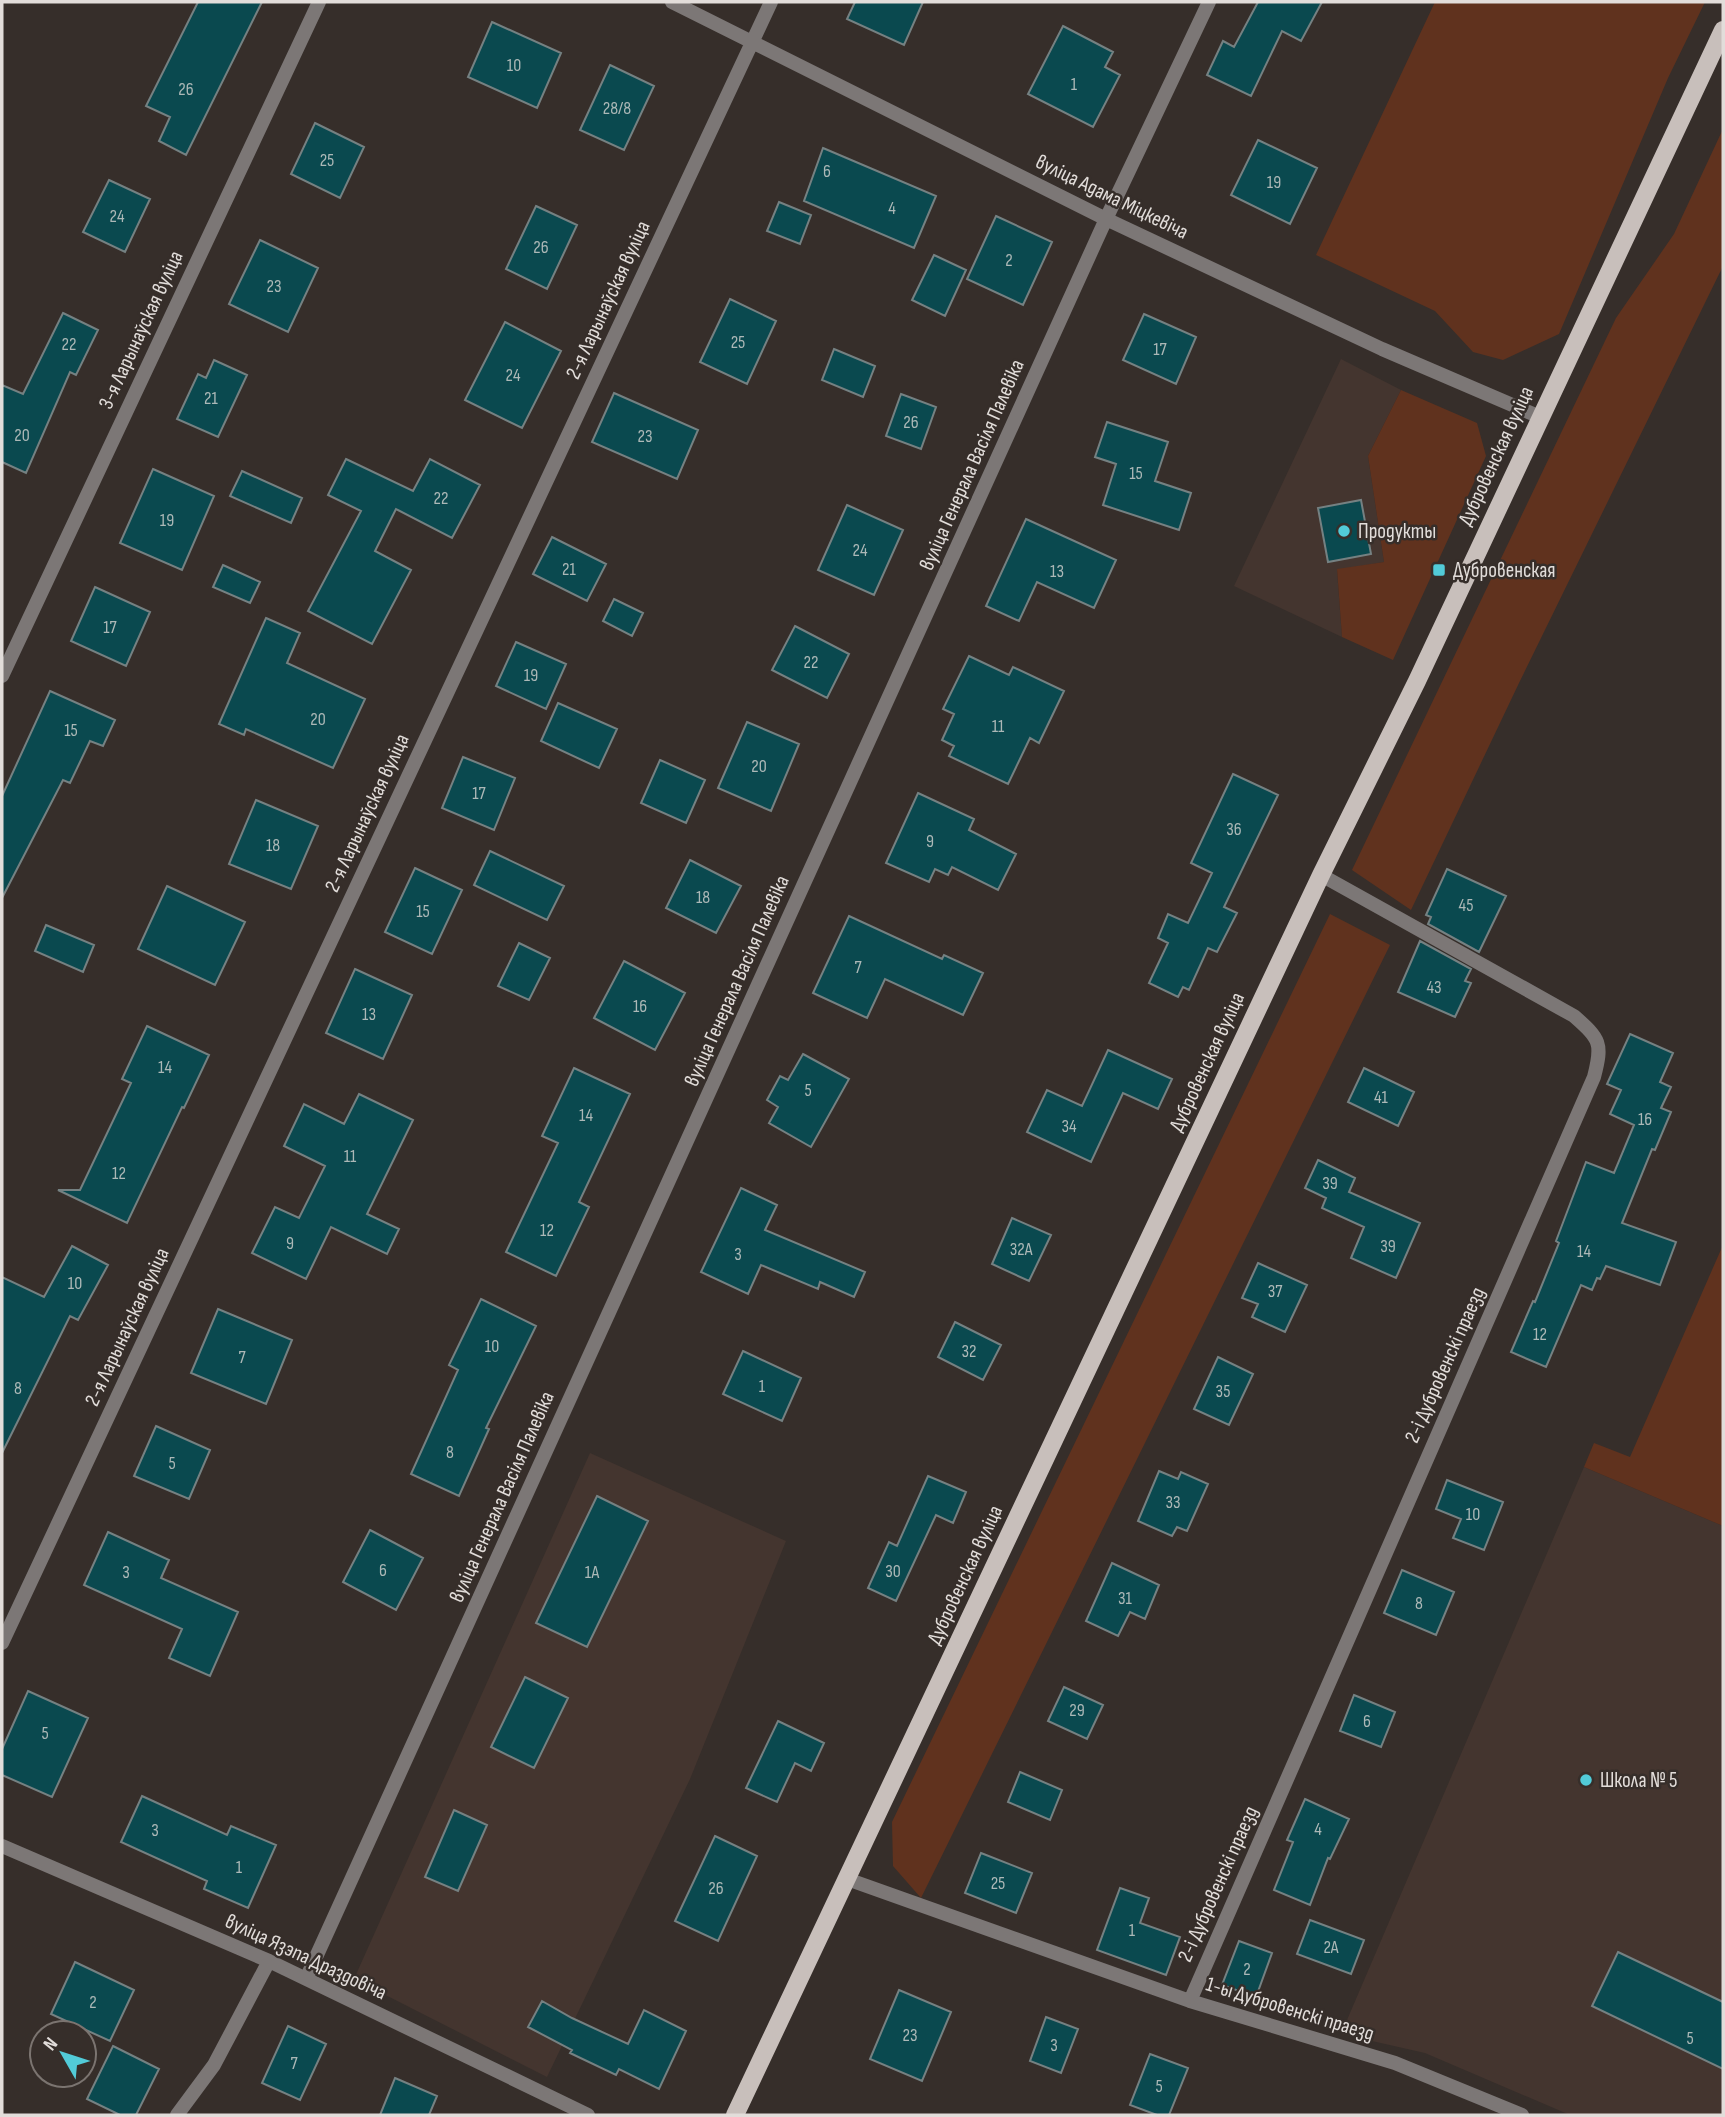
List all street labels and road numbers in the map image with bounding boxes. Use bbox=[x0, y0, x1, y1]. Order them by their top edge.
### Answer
street label: вуліца Адама Міцкевіча bbox=[1032, 149, 1192, 245]
street label: 2-я Ларынаўская вуліца bbox=[560, 217, 656, 383]
street label: 3-я Ларынаўская вуліца bbox=[93, 247, 189, 413]
street label: вуліца Генерала Васіля Палевіка bbox=[914, 356, 1030, 574]
street label: Дубровенская вуліца bbox=[1453, 382, 1539, 530]
street label: 2-я Ларынаўская вуліца bbox=[319, 730, 415, 896]
street label: вуліца Генерала Васіля Палевіка bbox=[679, 872, 795, 1090]
street label: Дубровенская вуліца bbox=[1164, 988, 1250, 1136]
street label: 2-я Ларынаўская вуліца bbox=[79, 1244, 175, 1410]
street label: 2-і Дубровенскі праезд bbox=[1399, 1283, 1491, 1447]
street label: вуліца Генерала Васіля Палевіка bbox=[444, 1388, 560, 1606]
street label: Дубровенская вуліца bbox=[922, 1501, 1008, 1649]
street label: 2-і Дубровенскі праезд bbox=[1172, 1802, 1264, 1966]
street label: вуліца Язэпа Драздовіча bbox=[221, 1909, 391, 2005]
street label: 1-ы Дубровенскі праезд bbox=[1203, 1972, 1377, 2046]

